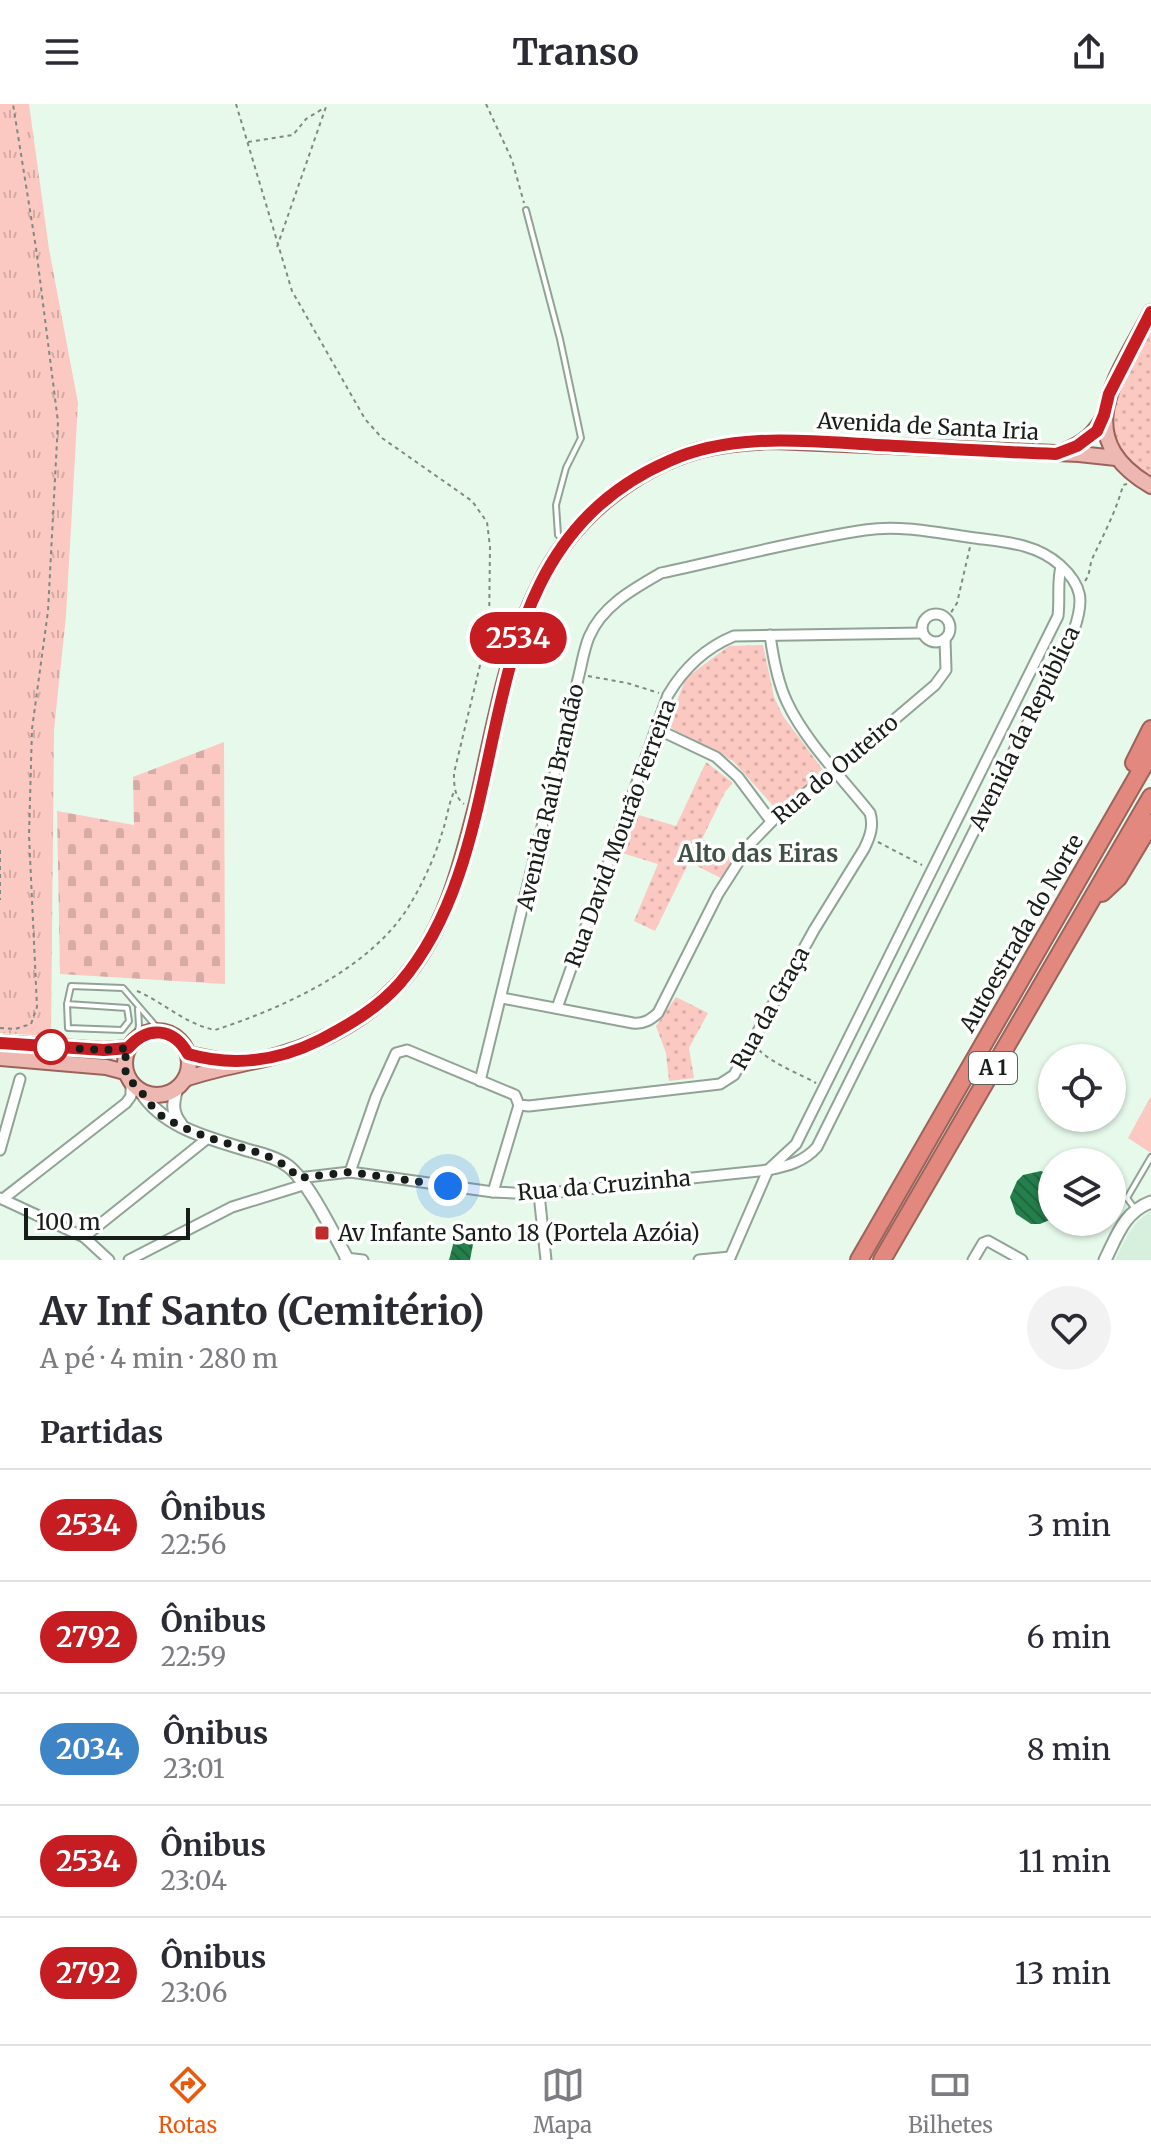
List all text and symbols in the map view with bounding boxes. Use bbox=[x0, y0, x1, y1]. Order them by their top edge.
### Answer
icon: menu bbox=[40, 30, 84, 74]
text: Transo bbox=[512, 30, 639, 75]
icon: share bbox=[1067, 30, 1111, 74]
street label: Avenida de Santa Iria bbox=[815, 406, 1040, 446]
line badge: 2534 bbox=[462, 612, 574, 664]
text: 2534 bbox=[486, 620, 550, 656]
street label: Avenida da República bbox=[962, 621, 1086, 836]
street label: Avenida Raúl Brandão bbox=[510, 681, 590, 914]
street label: Rua David Mourão Ferreira bbox=[558, 695, 682, 971]
street label: Rua do Outeiro bbox=[766, 708, 904, 830]
street label: Autoestrada do Norte bbox=[952, 829, 1089, 1038]
district label: Alto das Eiras bbox=[677, 838, 838, 869]
street label: Rua da Graça bbox=[725, 941, 815, 1074]
unlabelled marker bbox=[34, 1030, 68, 1064]
map controls bbox=[1038, 1044, 1126, 1236]
button: locate bbox=[1038, 1044, 1126, 1132]
road number: A 1 bbox=[969, 1052, 1017, 1084]
button: layers bbox=[1038, 1148, 1126, 1236]
street label: Rua da Cruzinha bbox=[516, 1163, 692, 1207]
your location bbox=[428, 1166, 468, 1206]
scale bar bbox=[24, 1204, 190, 1240]
text: 100 m bbox=[36, 1208, 101, 1236]
place label: Av Infante Santo 18 (Portela Azóia) bbox=[337, 1219, 700, 1247]
marker: Av Infante Santo 18 (Portela Azóia) bbox=[313, 1224, 331, 1242]
button: heart bbox=[1027, 1286, 1111, 1370]
text: Av Inf Santo (Cemitério) bbox=[40, 1288, 484, 1335]
text: A pé · 4 min · 280 m bbox=[40, 1342, 278, 1375]
text: Partidas bbox=[40, 1413, 163, 1451]
text: Ônibus bbox=[161, 1490, 266, 1528]
text: 3 min bbox=[1027, 1506, 1111, 1544]
text: 2534 bbox=[56, 1507, 121, 1543]
text: 22:56 bbox=[161, 1528, 227, 1561]
text: Ônibus bbox=[161, 1602, 266, 1640]
text: 6 min bbox=[1026, 1618, 1111, 1656]
text: 2792 bbox=[56, 1619, 121, 1655]
text: 22:59 bbox=[161, 1640, 226, 1673]
text: Ônibus bbox=[163, 1714, 268, 1752]
text: 8 min bbox=[1027, 1730, 1111, 1768]
text: 2034 bbox=[56, 1731, 123, 1767]
text: 23:01 bbox=[163, 1752, 225, 1785]
text: Ônibus bbox=[161, 1826, 266, 1864]
text: 11 min bbox=[1018, 1842, 1111, 1880]
text: 2534 bbox=[56, 1843, 121, 1879]
text: 23:04 bbox=[161, 1864, 227, 1897]
text: Ônibus bbox=[161, 1938, 266, 1976]
text: 13 min bbox=[1015, 1954, 1111, 1992]
text: 2792 bbox=[56, 1955, 121, 1991]
text: 23:06 bbox=[161, 1976, 227, 2009]
tab: Rotas bbox=[158, 2063, 217, 2139]
tab: Mapa bbox=[533, 2063, 592, 2139]
tab: Bilhetes bbox=[908, 2063, 993, 2139]

